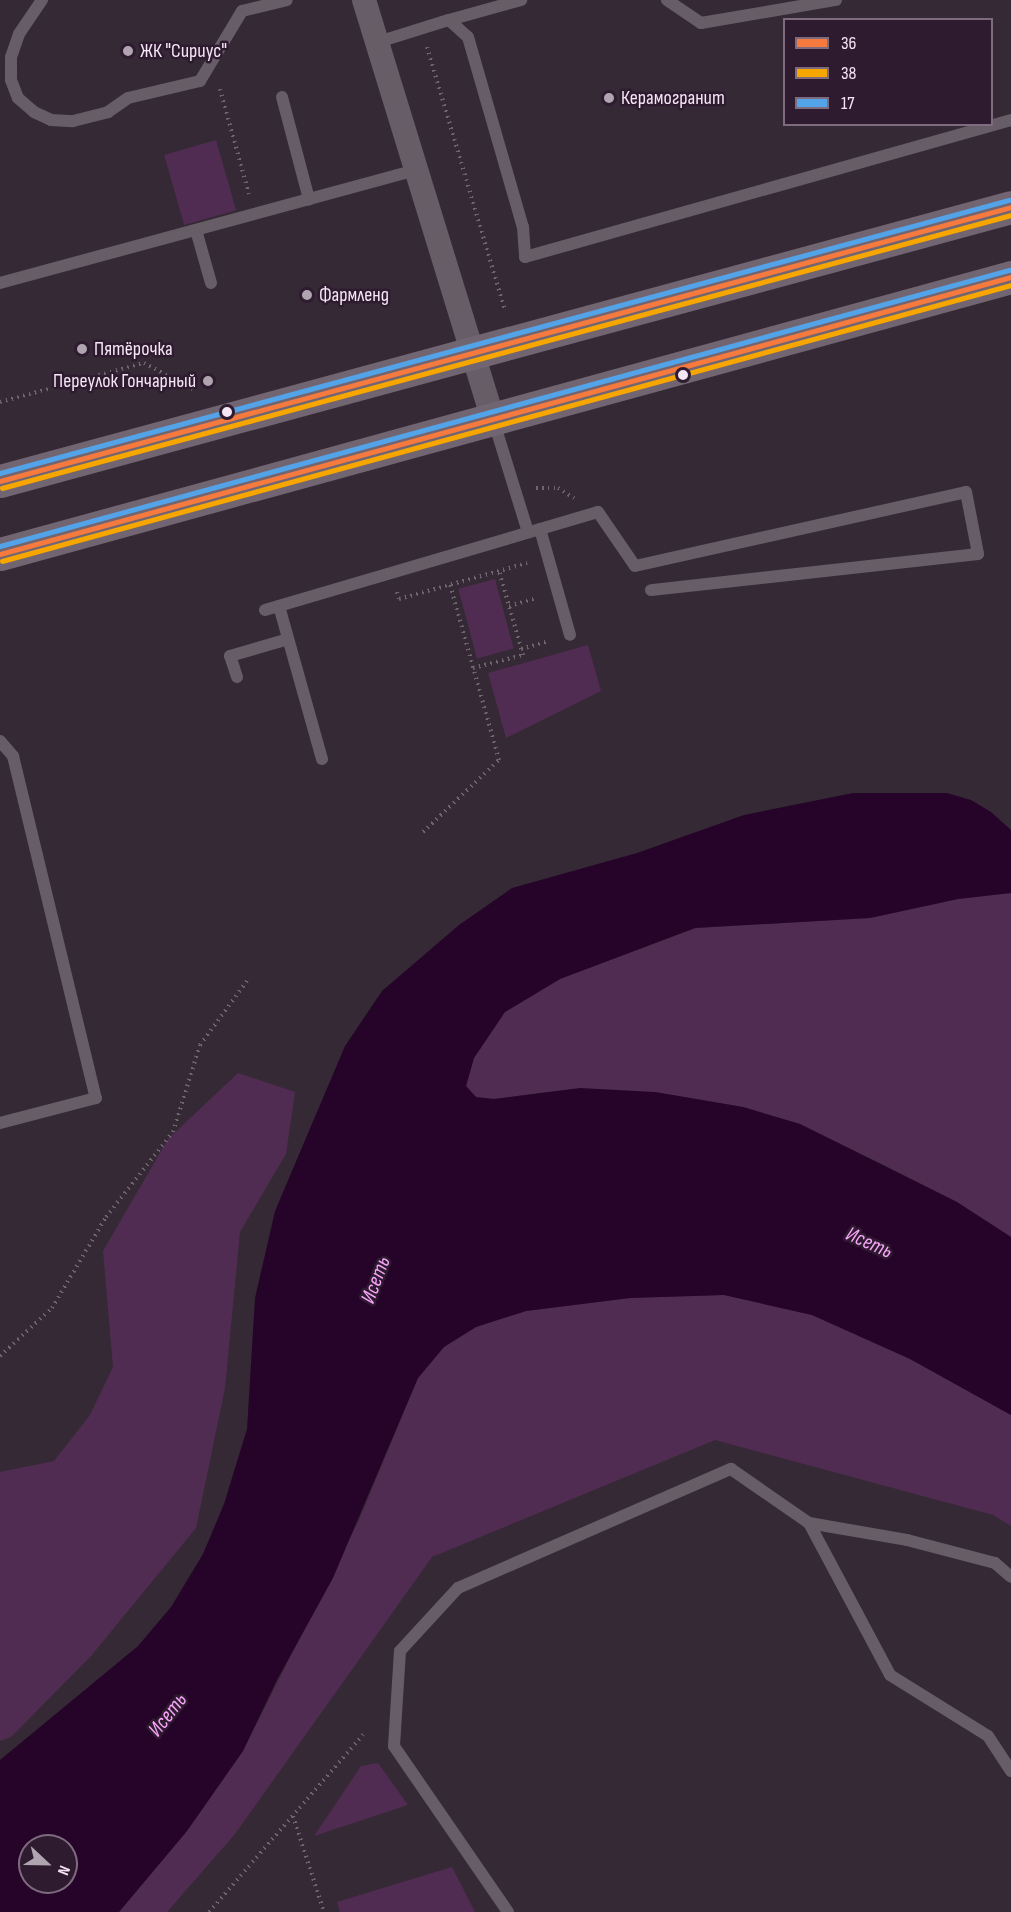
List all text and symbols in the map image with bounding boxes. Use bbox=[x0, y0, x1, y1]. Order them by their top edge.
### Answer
legend bbox=[783, 18, 993, 126]
text: 36 bbox=[841, 33, 856, 54]
place label: ЖК "Сириус" bbox=[140, 39, 227, 63]
marker: ЖК "Сириус" bbox=[121, 44, 135, 58]
text: 38 bbox=[841, 63, 856, 84]
place label: Керамогранит bbox=[621, 86, 725, 110]
marker: Керамогранит bbox=[602, 91, 616, 105]
text: 17 bbox=[841, 93, 854, 114]
place label: Фармленд bbox=[319, 283, 389, 307]
marker: Фармленд bbox=[300, 288, 314, 302]
place label: Пятёрочка bbox=[94, 337, 173, 361]
marker: Пятёрочка bbox=[75, 342, 89, 356]
place label: Переулок Гончарный bbox=[53, 369, 196, 393]
unlabelled marker bbox=[677, 369, 689, 381]
marker: Переулок Гончарный bbox=[201, 374, 215, 388]
unlabelled marker bbox=[221, 406, 233, 418]
water label: Исеть bbox=[842, 1222, 896, 1264]
water label: Исеть bbox=[356, 1253, 396, 1307]
water label: Исеть bbox=[143, 1688, 193, 1742]
north arrow bbox=[18, 1834, 78, 1894]
text: N bbox=[53, 1863, 74, 1878]

